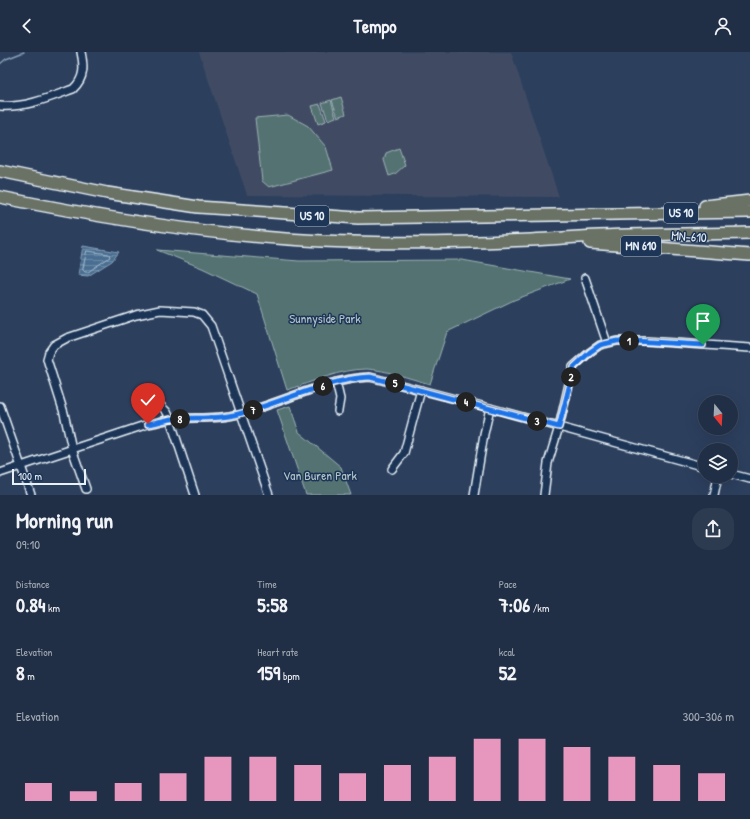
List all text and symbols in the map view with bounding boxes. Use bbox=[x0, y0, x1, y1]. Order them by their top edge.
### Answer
text: Tempo bbox=[354, 14, 396, 39]
icon: back bbox=[16, 15, 38, 37]
icon: person bbox=[712, 15, 734, 37]
road number: US 10 bbox=[664, 203, 698, 223]
road number: US 10 bbox=[295, 206, 329, 226]
street label: MN-610 bbox=[671, 226, 708, 246]
road number: MN 610 bbox=[621, 236, 661, 256]
pin bbox=[686, 304, 720, 345]
park label: Sunnyside Park bbox=[289, 309, 361, 327]
icon: arrive bbox=[692, 310, 714, 332]
pin: 1 bbox=[619, 331, 639, 351]
text: 1 bbox=[627, 334, 631, 348]
pin: 2 bbox=[561, 367, 581, 387]
text: 2 bbox=[568, 370, 574, 384]
pin: 5 bbox=[385, 373, 405, 393]
pin: 6 bbox=[313, 376, 333, 396]
text: 5 bbox=[393, 376, 397, 390]
text: 6 bbox=[321, 379, 325, 393]
pin bbox=[131, 383, 165, 424]
icon: check bbox=[137, 389, 159, 411]
pin: 4 bbox=[456, 392, 476, 412]
text: 4 bbox=[464, 395, 468, 409]
north arrow bbox=[698, 395, 738, 435]
map controls bbox=[698, 395, 738, 483]
pin: 7 bbox=[243, 400, 263, 420]
text: 7 bbox=[250, 403, 256, 417]
pin: 8 bbox=[170, 409, 190, 429]
pin: 3 bbox=[527, 411, 547, 431]
text: 8 bbox=[178, 412, 182, 426]
text: 3 bbox=[535, 414, 539, 428]
button: layers bbox=[698, 443, 738, 483]
park label: Van Buren Park bbox=[283, 466, 358, 484]
scale bar bbox=[12, 467, 86, 486]
text: 100 m bbox=[18, 469, 42, 483]
text: Morning run bbox=[16, 505, 113, 535]
button: share bbox=[692, 508, 734, 550]
text: 09:10 bbox=[16, 535, 40, 553]
text: Distance bbox=[16, 577, 50, 591]
text: Time bbox=[257, 577, 277, 591]
text: Pace bbox=[499, 577, 517, 591]
text: 0.84 bbox=[16, 591, 45, 618]
text: 5:58 bbox=[257, 591, 288, 618]
text: 7:06 bbox=[499, 591, 530, 618]
text: km bbox=[45, 601, 60, 615]
text: /km bbox=[530, 601, 549, 615]
text: Elevation bbox=[16, 645, 53, 659]
text: Heart rate bbox=[257, 645, 298, 659]
text: kcal bbox=[499, 645, 515, 659]
text: 8 bbox=[16, 659, 25, 686]
text: 159 bbox=[257, 659, 280, 686]
text: 52 bbox=[499, 659, 516, 686]
text: m bbox=[25, 669, 35, 683]
text: bpm bbox=[280, 669, 300, 683]
text: Elevation bbox=[16, 707, 59, 725]
text: 300–306 m bbox=[682, 707, 734, 725]

